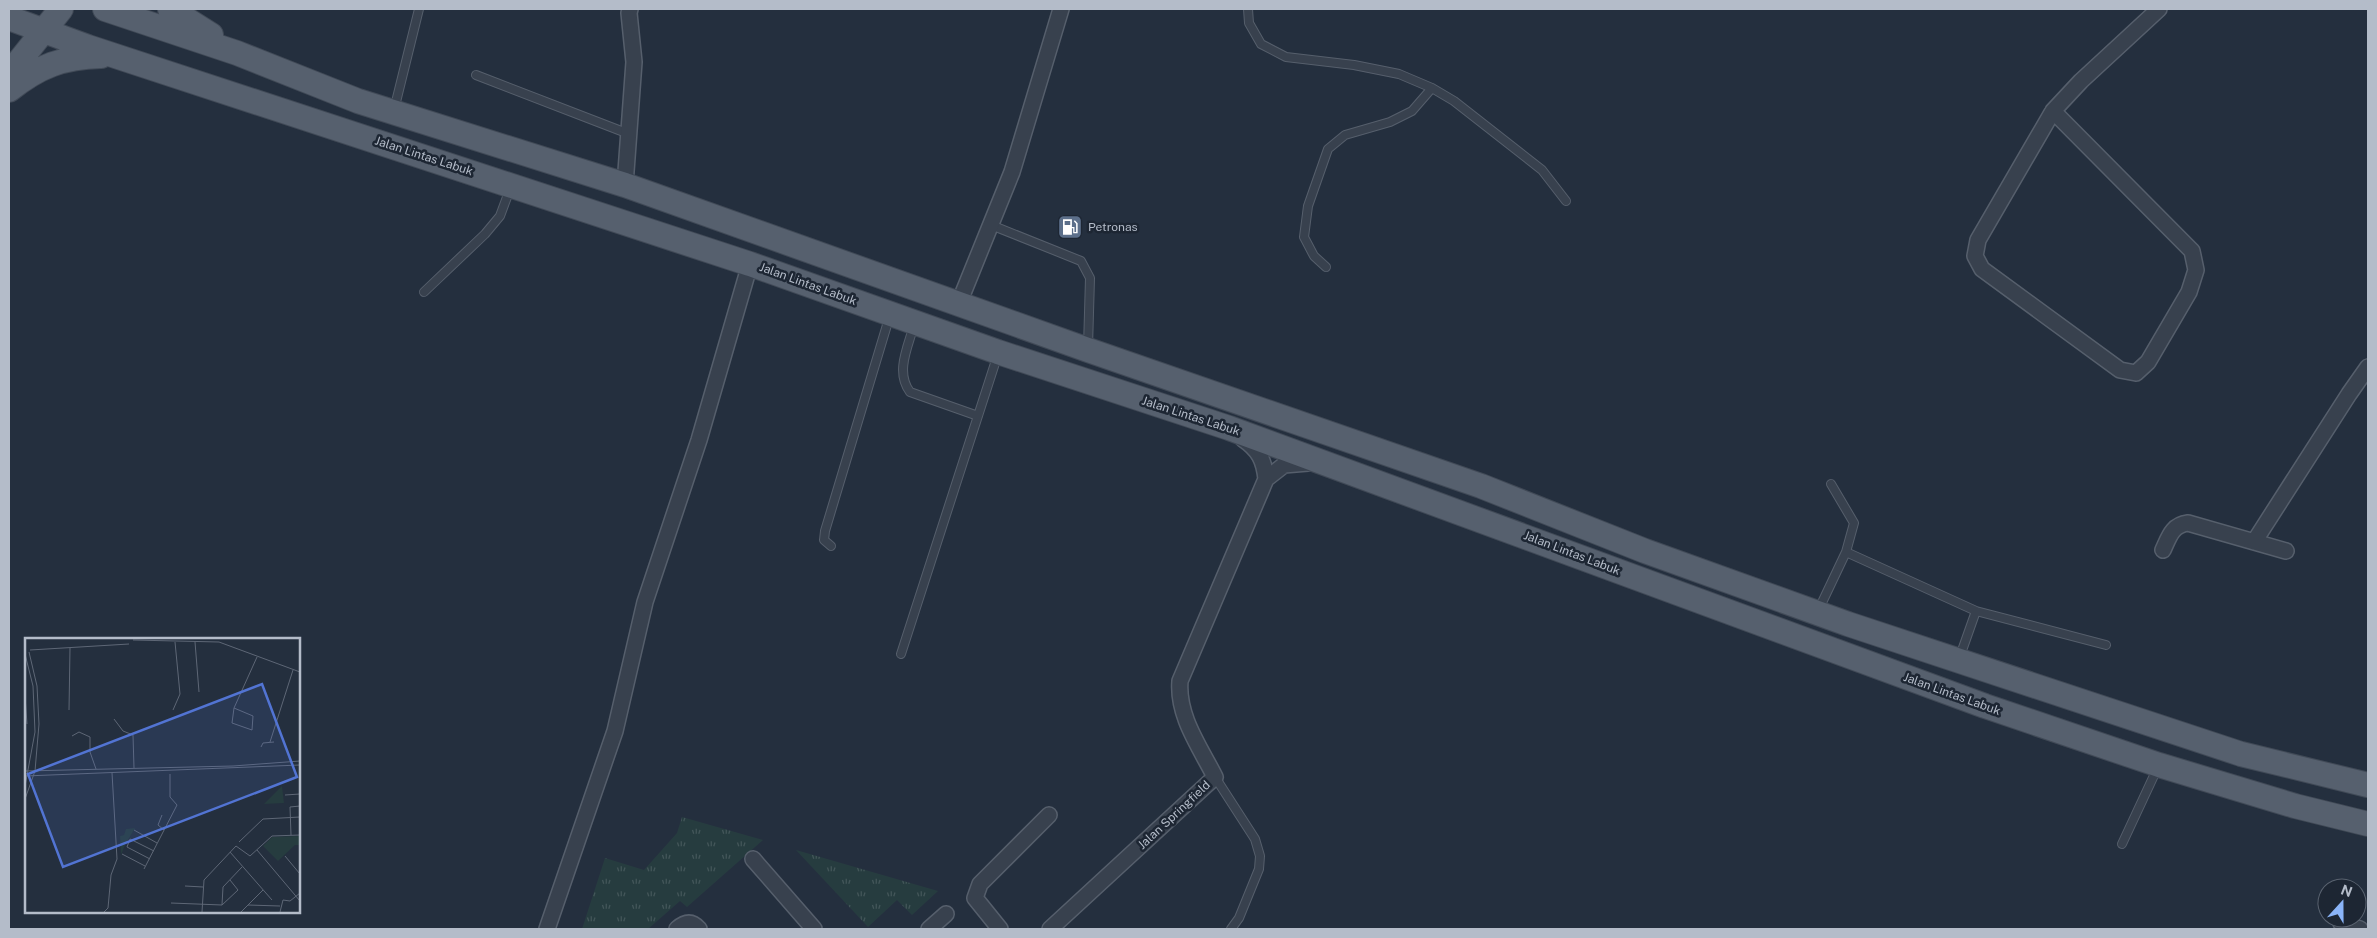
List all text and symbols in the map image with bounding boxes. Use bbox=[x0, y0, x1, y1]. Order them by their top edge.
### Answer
street label: Jalan Lintas Labuk bbox=[373, 134, 475, 179]
fuel station icon: Petronas bbox=[1057, 214, 1083, 240]
place label: Petronas bbox=[1088, 220, 1138, 234]
street label: Jalan Lintas Labuk bbox=[757, 260, 859, 308]
street label: Jalan Lintas Labuk bbox=[1140, 394, 1242, 439]
street label: Jalan Lintas Labuk bbox=[1522, 528, 1623, 578]
inset map bbox=[25, 638, 300, 913]
street label: Jalan Lintas Labuk bbox=[1901, 670, 2003, 718]
street label: Jalan Springfield bbox=[1135, 778, 1213, 852]
north arrow bbox=[2317, 878, 2367, 928]
text: N bbox=[2339, 881, 2355, 900]

